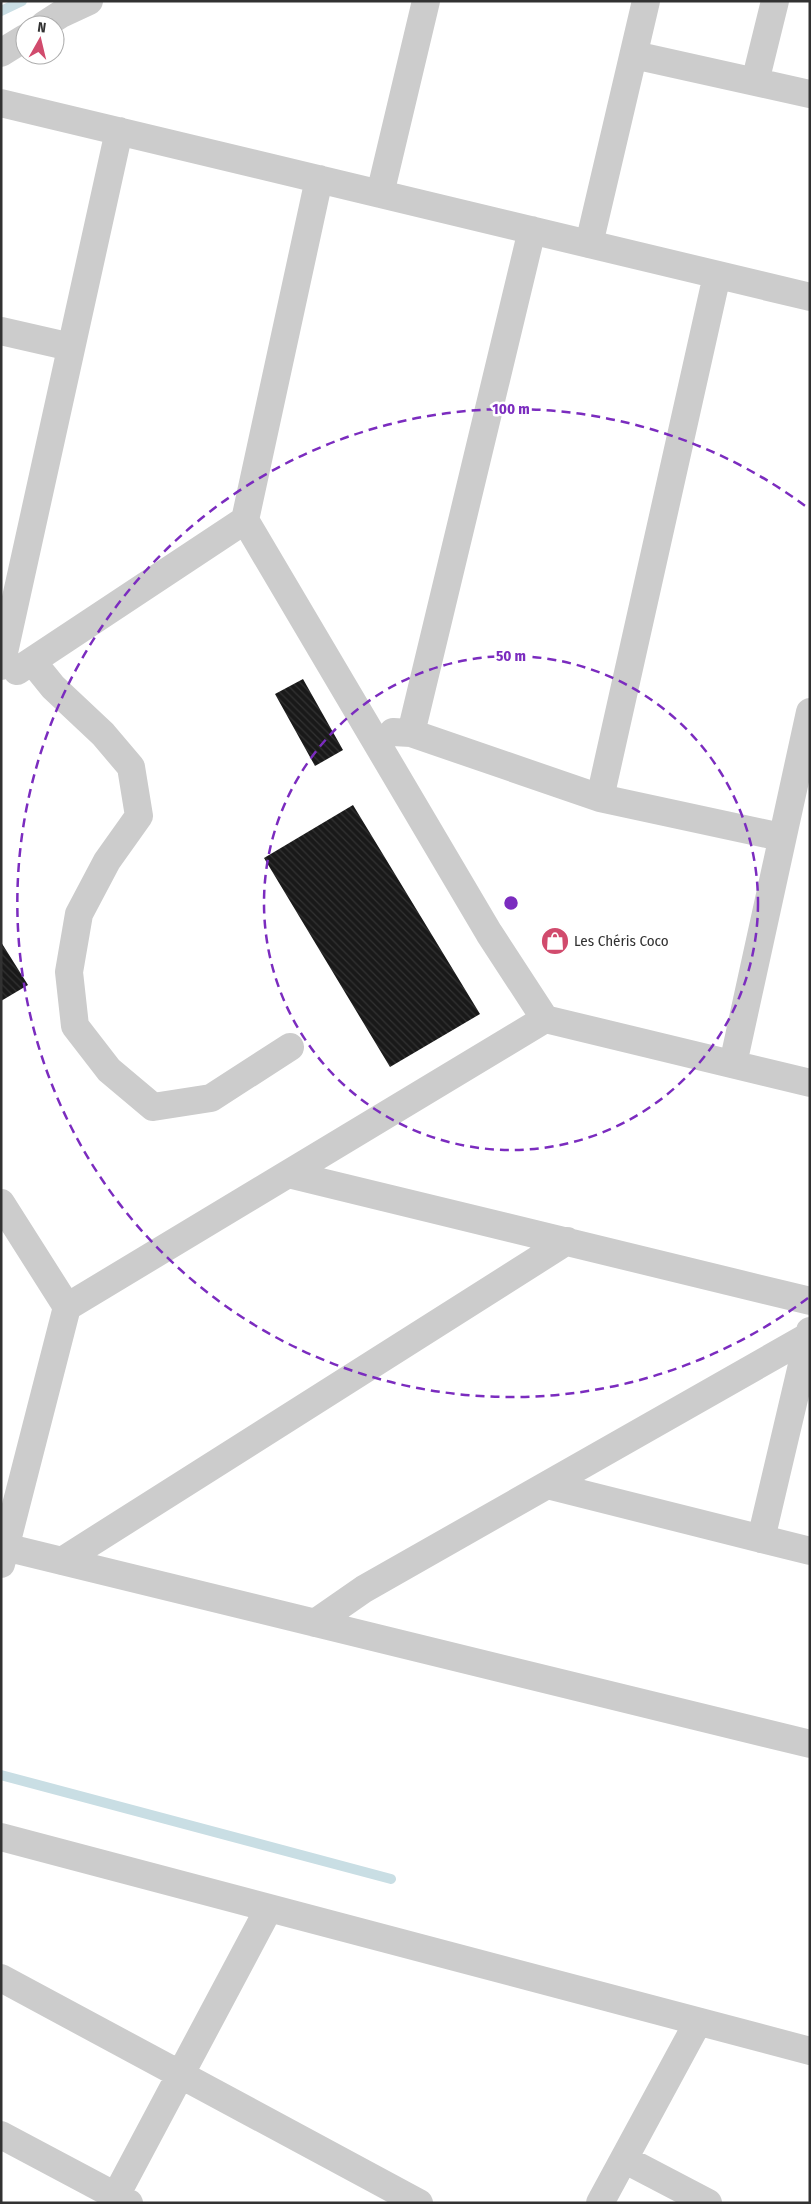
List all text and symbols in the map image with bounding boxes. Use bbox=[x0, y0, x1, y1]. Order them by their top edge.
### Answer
north arrow bbox=[15, 15, 65, 65]
text: N bbox=[36, 19, 47, 37]
text: 100 m bbox=[492, 400, 530, 418]
text: 50 m bbox=[496, 647, 526, 665]
centre of rings bbox=[502, 894, 520, 912]
shop icon: Les Chéris Coco bbox=[540, 926, 570, 956]
place label: Les Chéris Coco bbox=[574, 932, 669, 950]

